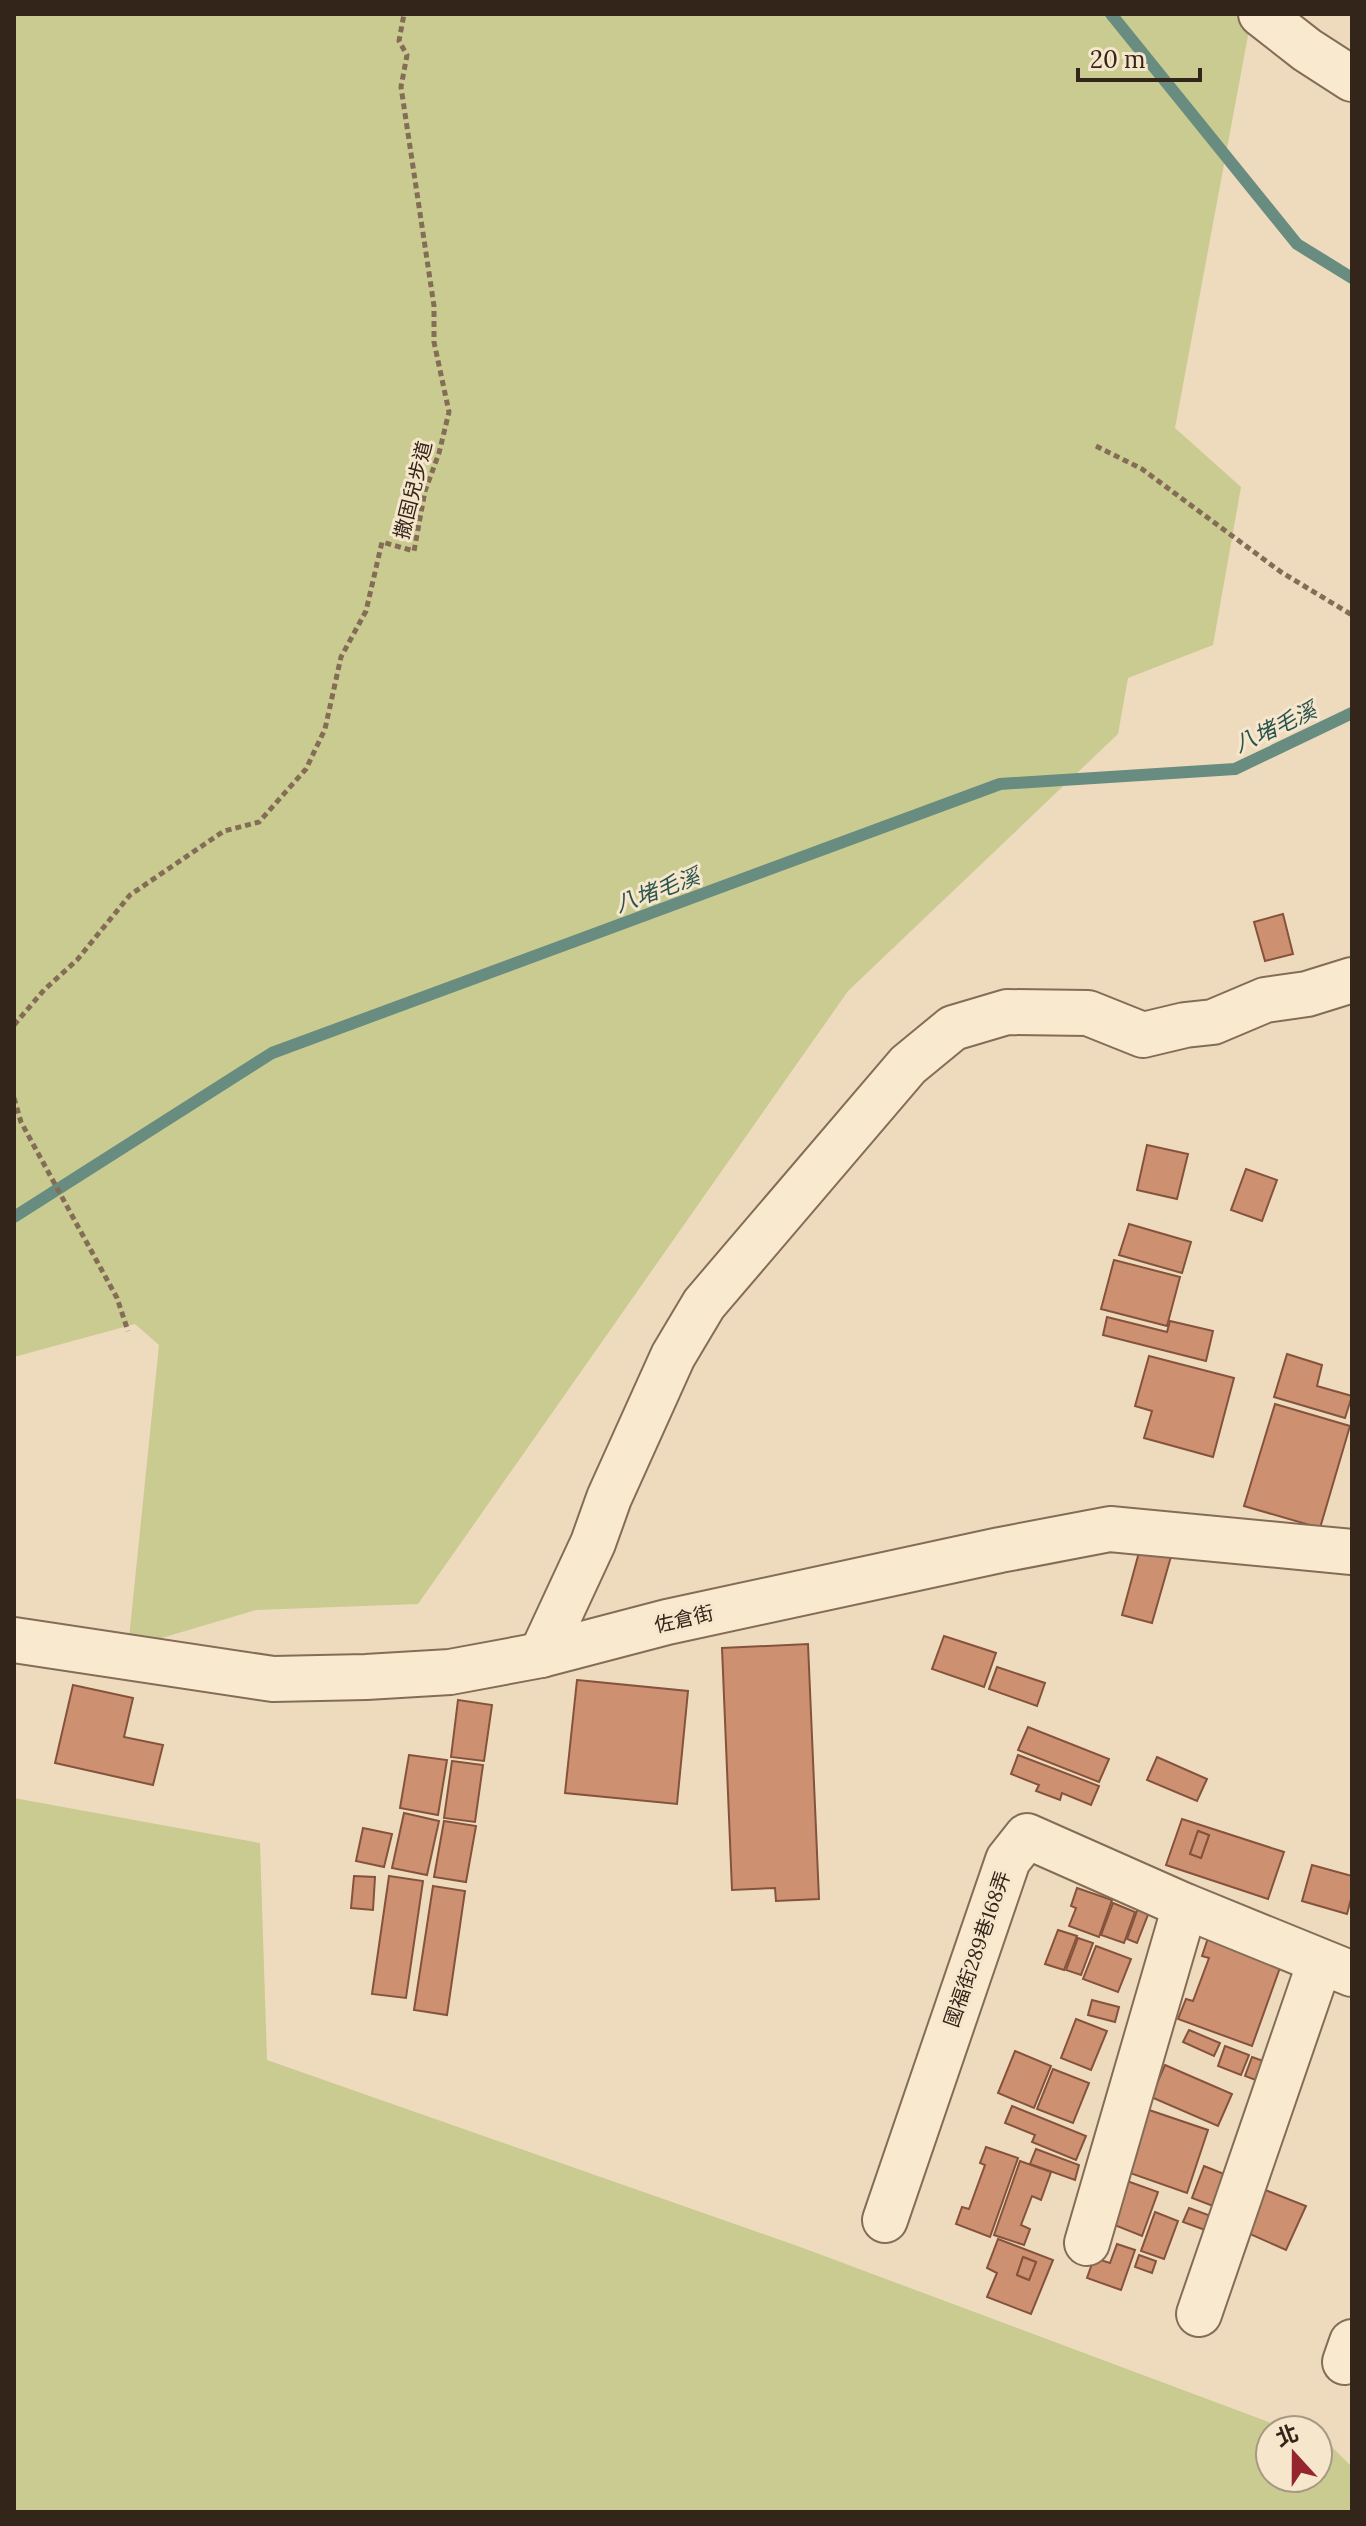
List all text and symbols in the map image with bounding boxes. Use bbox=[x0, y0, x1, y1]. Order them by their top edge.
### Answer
scale bar bbox=[1078, 32, 1200, 82]
text: 20 m bbox=[1090, 44, 1146, 75]
street label: 撒固兒步道 bbox=[388, 438, 437, 541]
water label: 八堵毛溪 bbox=[1229, 694, 1324, 758]
water label: 八堵毛溪 bbox=[611, 861, 706, 918]
street label: 佐倉街 bbox=[652, 1600, 716, 1637]
street label: 國福街289巷168弄 bbox=[938, 1867, 1015, 2030]
north arrow bbox=[1254, 2414, 1334, 2494]
text: 北 bbox=[1272, 2418, 1302, 2452]

